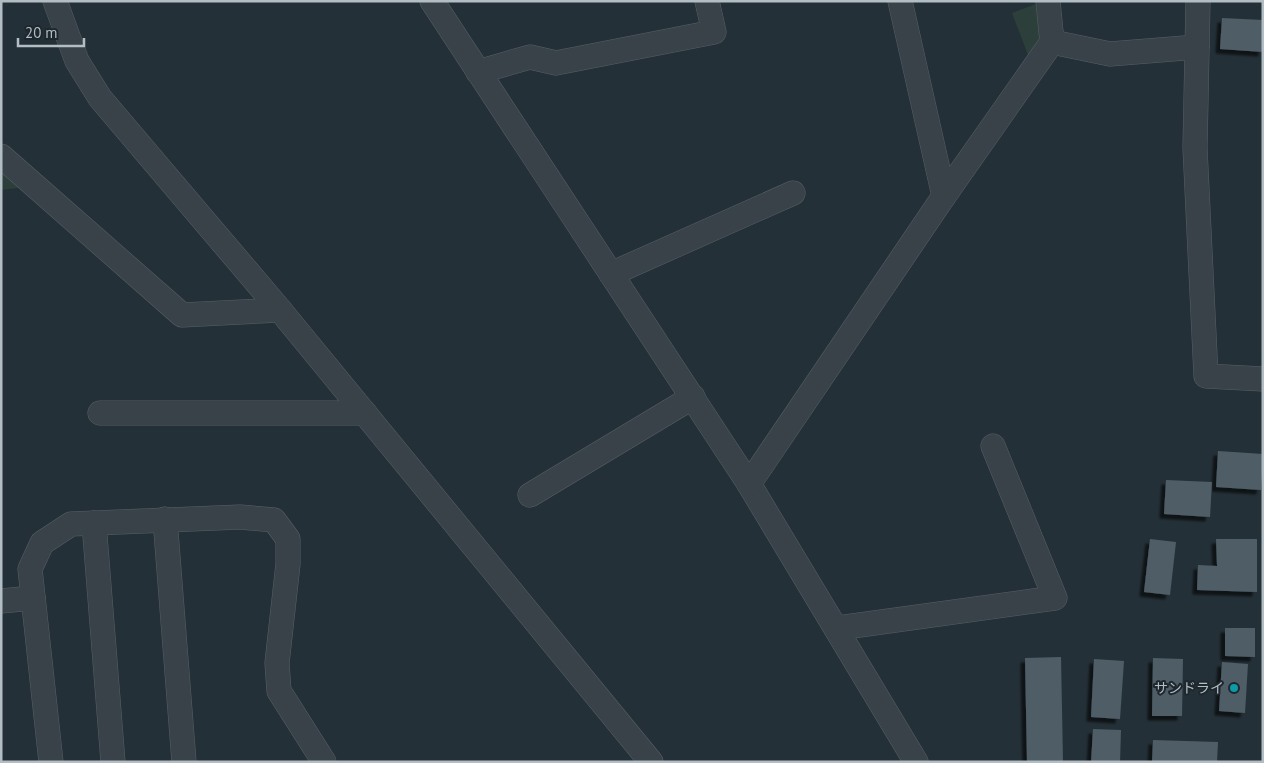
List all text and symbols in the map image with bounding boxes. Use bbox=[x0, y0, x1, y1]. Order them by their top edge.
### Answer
scale bar bbox=[18, 15, 84, 47]
text: 20 m bbox=[25, 23, 58, 42]
place label: サンドライ bbox=[1154, 679, 1224, 697]
marker: サンドライ bbox=[1228, 682, 1240, 694]

